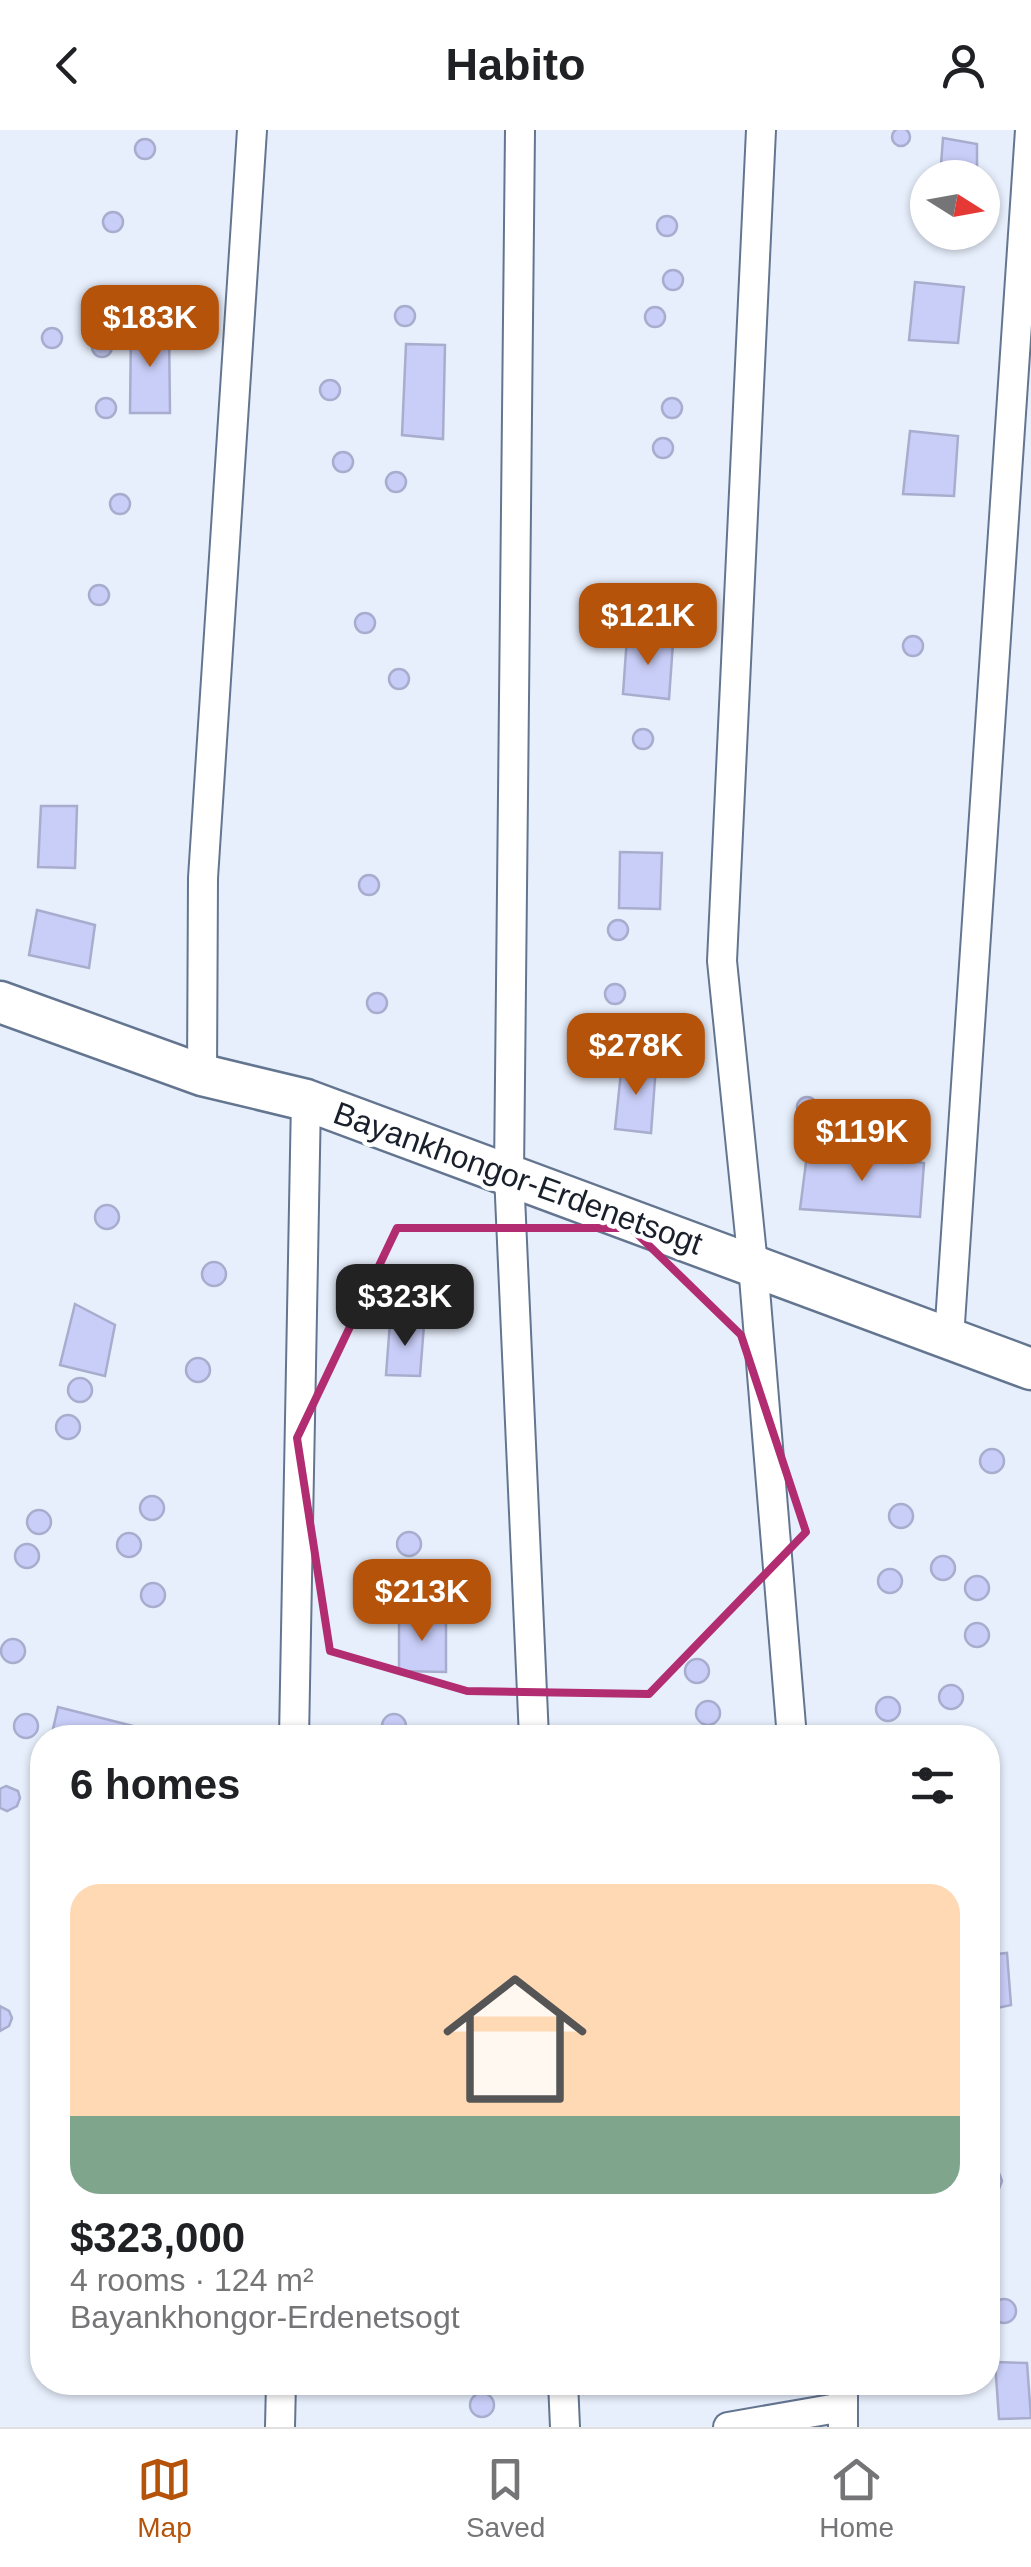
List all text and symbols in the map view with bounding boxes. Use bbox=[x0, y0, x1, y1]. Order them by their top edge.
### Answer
icon: back bbox=[40, 38, 95, 93]
icon: person bbox=[936, 38, 991, 93]
text: Habito bbox=[446, 39, 586, 90]
north arrow bbox=[910, 160, 1000, 250]
map controls bbox=[910, 160, 1000, 250]
pin: $183K bbox=[80, 285, 220, 370]
text: $183K bbox=[103, 299, 197, 335]
pin: $121K bbox=[578, 583, 718, 668]
text: $121K bbox=[601, 597, 695, 633]
pin: $278K bbox=[566, 1013, 706, 1098]
text: $278K bbox=[589, 1027, 683, 1063]
street label: Bayankhongor-Erdenetsogt bbox=[329, 1094, 707, 1262]
pin: $119K bbox=[792, 1099, 932, 1184]
text: $119K bbox=[816, 1113, 908, 1149]
pin: $323K bbox=[335, 1264, 475, 1349]
text: $323K bbox=[358, 1278, 452, 1314]
pin: $213K bbox=[352, 1559, 492, 1644]
text: $213K bbox=[375, 1573, 469, 1609]
icon: filters bbox=[905, 1758, 960, 1813]
text: 6 homes bbox=[70, 1761, 240, 1808]
icon: home bbox=[425, 1949, 605, 2129]
text: $323,000 bbox=[70, 2214, 245, 2261]
text: 4 rooms · 124 m² bbox=[70, 2262, 314, 2298]
text: Bayankhongor-Erdenetsogt bbox=[70, 2299, 460, 2335]
tab: Map bbox=[137, 2452, 192, 2544]
tab: Saved bbox=[466, 2452, 545, 2544]
tab: Home bbox=[819, 2452, 894, 2544]

